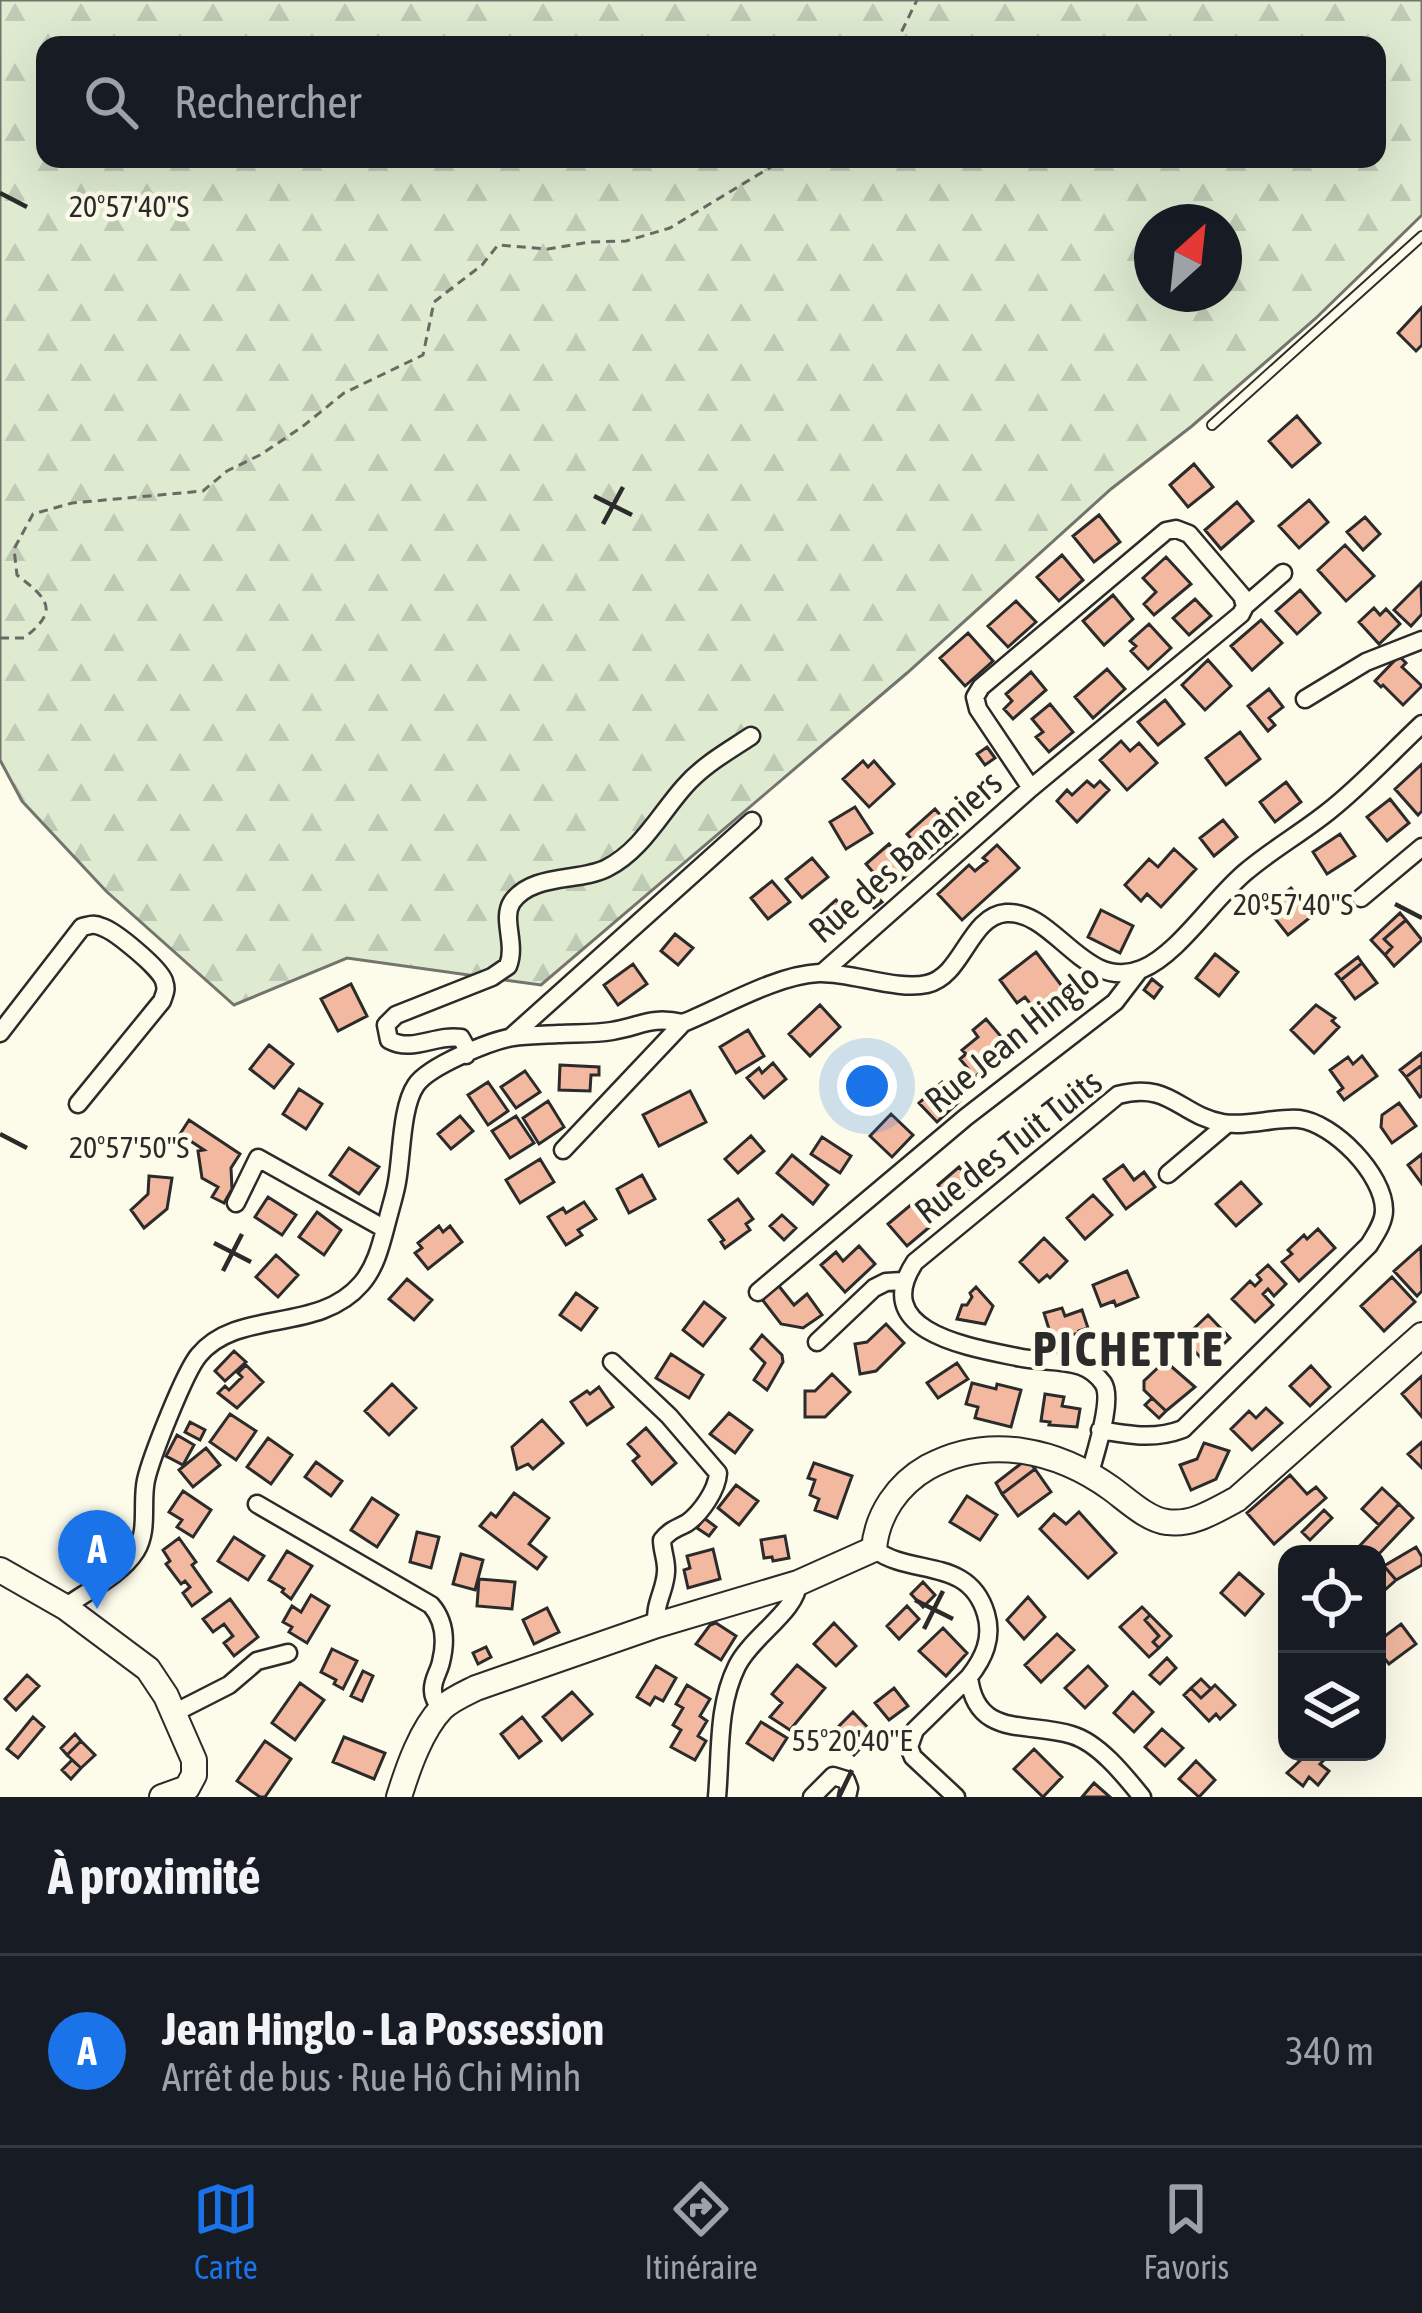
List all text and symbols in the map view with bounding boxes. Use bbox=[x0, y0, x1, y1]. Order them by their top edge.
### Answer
search box bbox=[36, 36, 1386, 168]
icon: search bbox=[78, 69, 144, 135]
text: Rechercher bbox=[174, 76, 361, 128]
text: 20°57'40"S bbox=[69, 189, 189, 223]
north arrow bbox=[1134, 204, 1242, 312]
street label: Rue des Bananiers bbox=[800, 761, 1010, 951]
text: 20°57'40"S bbox=[1233, 887, 1353, 921]
street label: Rue Jean Hinglo bbox=[916, 955, 1108, 1121]
your location bbox=[837, 1056, 897, 1116]
street label: Rue des Tuit Tuits bbox=[906, 1060, 1110, 1232]
text: 20°57'50"S bbox=[69, 1130, 189, 1164]
district label: PICHETTE bbox=[1033, 1321, 1225, 1376]
pin: A bbox=[58, 1510, 136, 1609]
map controls bbox=[1278, 1545, 1386, 1761]
button: locate bbox=[1278, 1545, 1386, 1653]
button: layers bbox=[1278, 1653, 1386, 1761]
text: 55°20'40"E bbox=[792, 1723, 912, 1757]
text: À proximité bbox=[48, 1846, 261, 1905]
text: Jean Hinglo - La Possession bbox=[162, 2003, 604, 2055]
text: A bbox=[77, 2029, 97, 2073]
text: 340 m bbox=[1286, 2029, 1374, 2073]
text: Arrêt de bus · Rue Hô Chi Minh bbox=[162, 2055, 581, 2099]
tab: Carte bbox=[193, 2176, 259, 2286]
tab: Itinéraire bbox=[645, 2176, 758, 2286]
tab: Favoris bbox=[1143, 2176, 1229, 2286]

